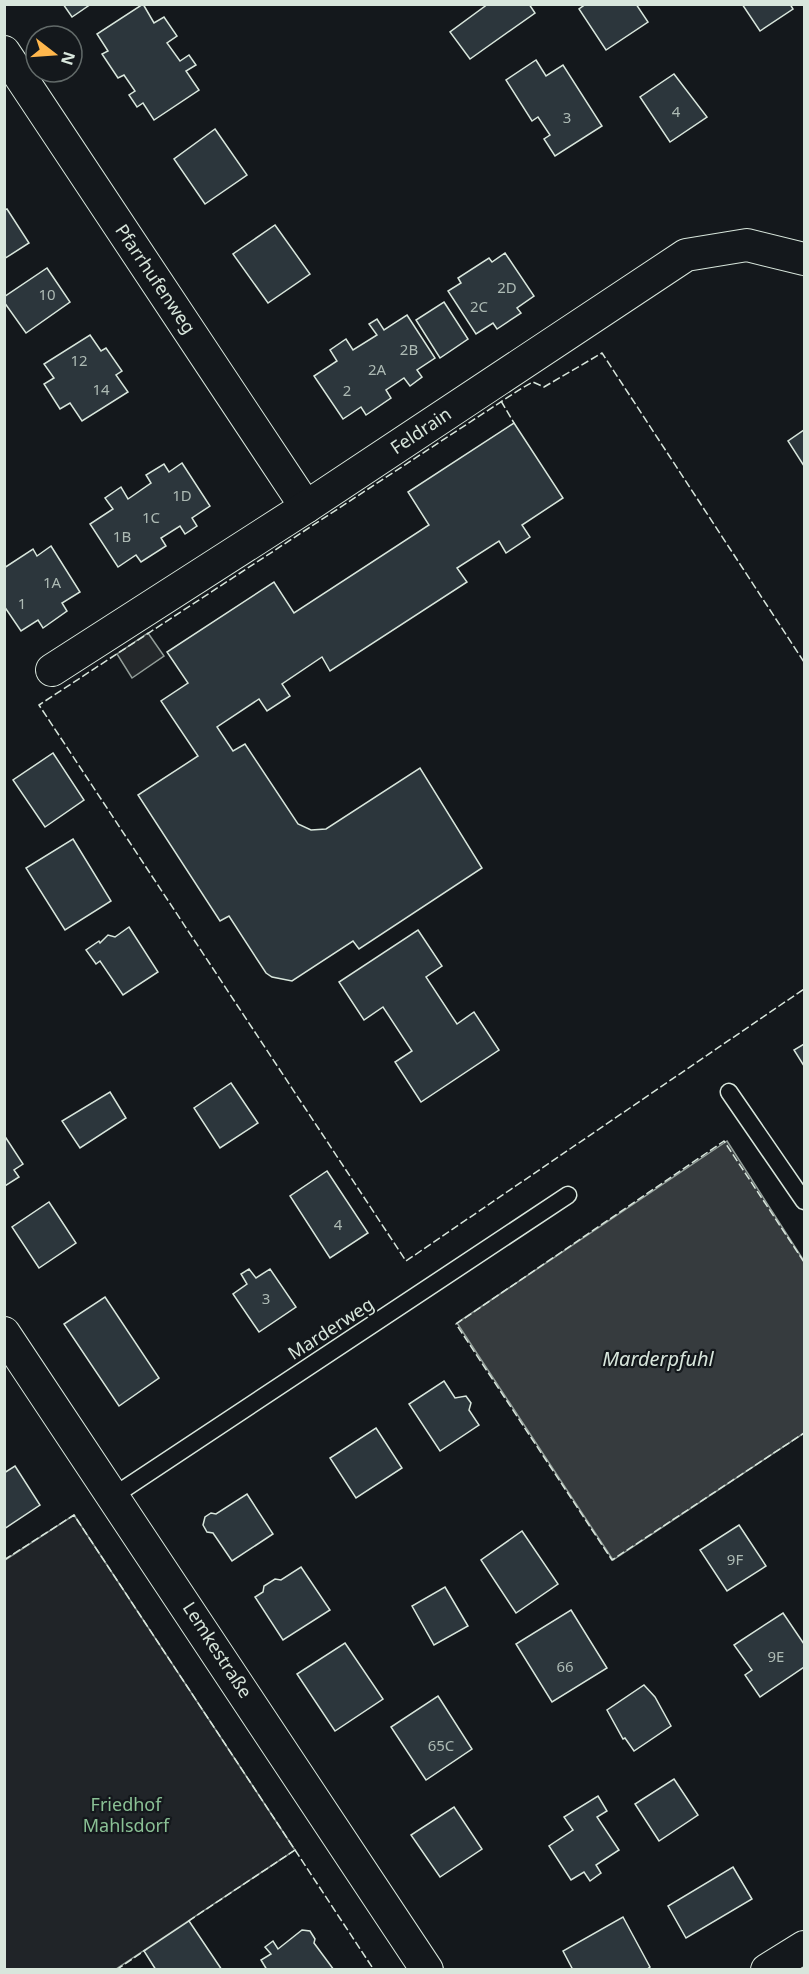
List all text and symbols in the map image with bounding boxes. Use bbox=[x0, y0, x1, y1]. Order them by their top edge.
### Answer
north arrow bbox=[24, 24, 84, 84]
text: N bbox=[56, 49, 81, 68]
house number: 4 bbox=[672, 101, 681, 121]
house number: 3 bbox=[563, 107, 571, 127]
street label: Pfarrhufenweg bbox=[110, 219, 201, 338]
house number: 2D bbox=[497, 277, 517, 297]
house number: 10 bbox=[38, 284, 56, 304]
house number: 2C bbox=[470, 296, 489, 316]
house number: 2B bbox=[400, 339, 418, 359]
house number: 12 bbox=[70, 350, 88, 370]
house number: 2A bbox=[368, 359, 386, 379]
house number: 14 bbox=[92, 379, 110, 399]
house number: 2 bbox=[343, 380, 351, 400]
street label: Feldrain bbox=[385, 401, 455, 459]
house number: 1D bbox=[172, 485, 192, 505]
house number: 1C bbox=[142, 507, 161, 527]
house number: 1B bbox=[113, 526, 131, 546]
house number: 1A bbox=[43, 572, 61, 592]
house number: 1 bbox=[18, 593, 26, 613]
house number: 4 bbox=[334, 1214, 343, 1234]
house number: 3 bbox=[262, 1288, 270, 1308]
street label: Marderweg bbox=[283, 1292, 378, 1365]
water label: Marderpfuhl bbox=[602, 1345, 715, 1372]
house number: 9F bbox=[727, 1549, 743, 1569]
street label: Lemkestraße bbox=[178, 1597, 258, 1702]
house number: 9E bbox=[768, 1646, 784, 1666]
house number: 66 bbox=[556, 1656, 574, 1676]
house number: 65C bbox=[428, 1735, 455, 1755]
park label: Friedhof Mahlsdorf bbox=[83, 1792, 170, 1837]

